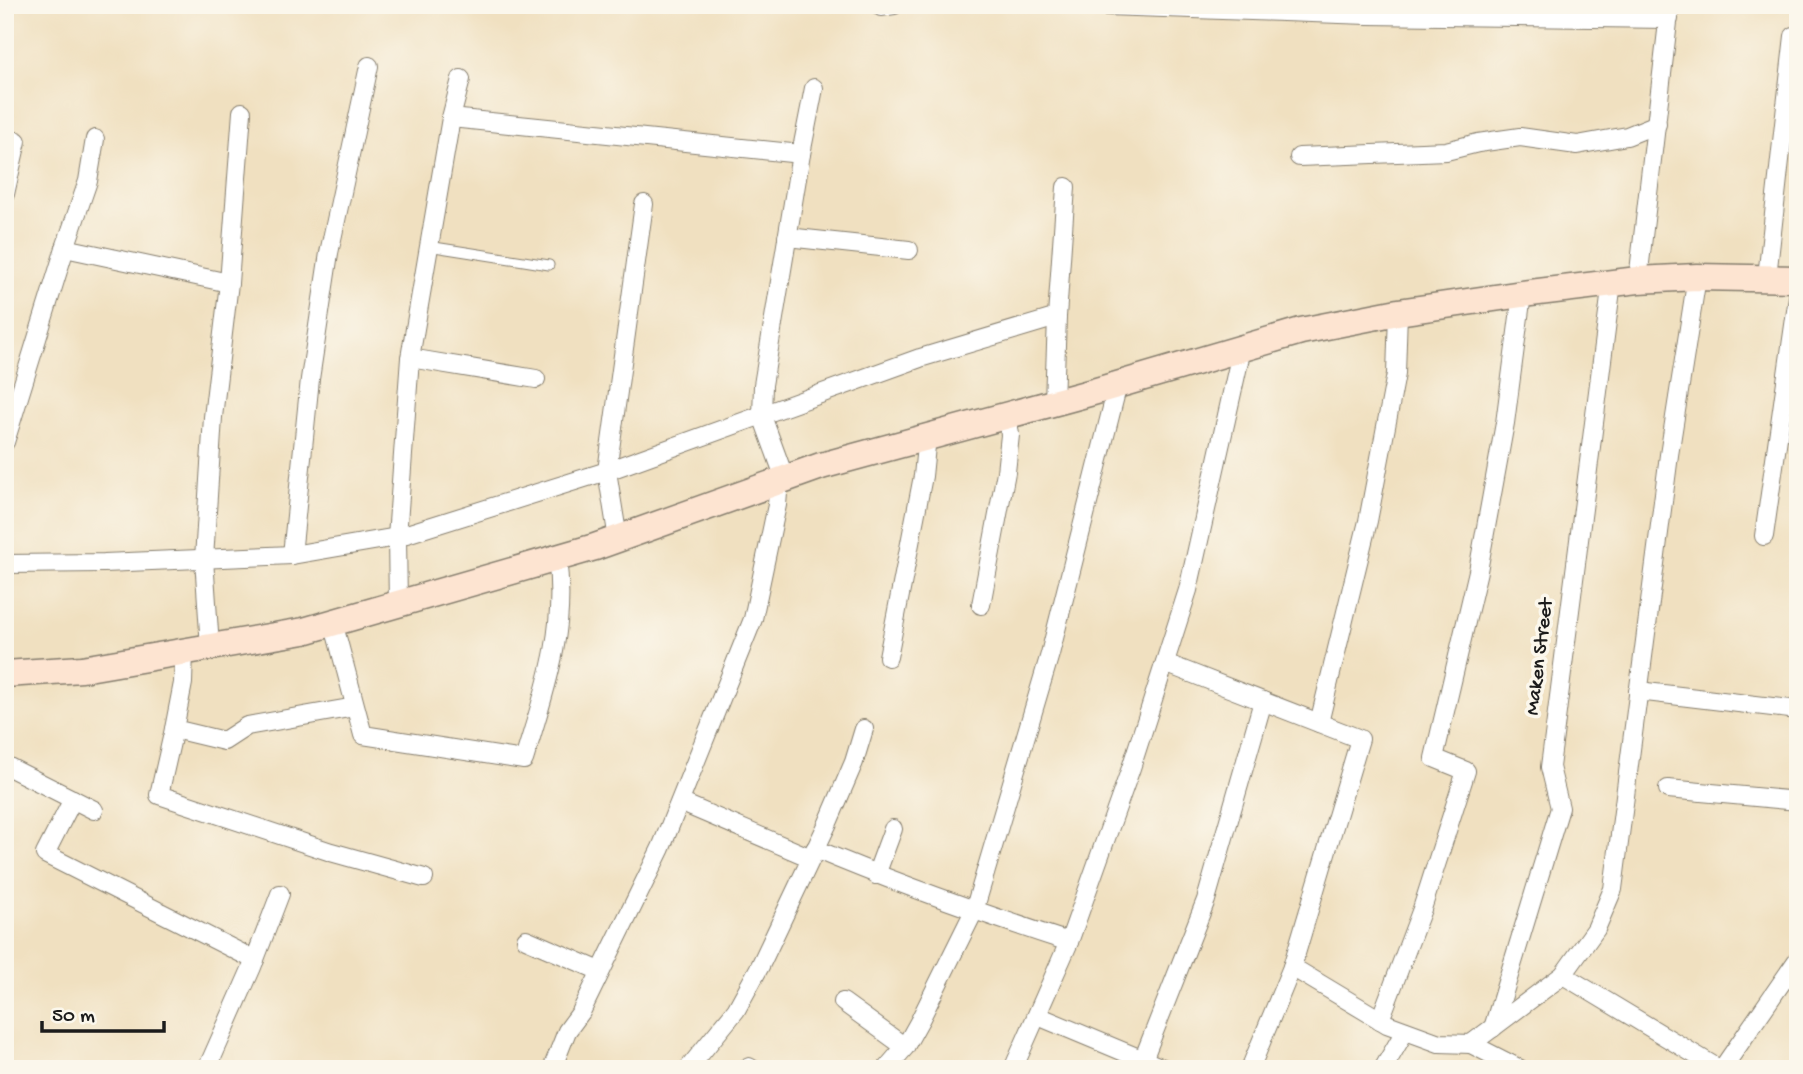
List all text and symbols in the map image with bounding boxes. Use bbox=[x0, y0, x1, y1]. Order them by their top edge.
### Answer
street label: Maken Street bbox=[1521, 595, 1561, 717]
scale bar bbox=[42, 990, 164, 1034]
text: 50 m bbox=[52, 1005, 95, 1030]

